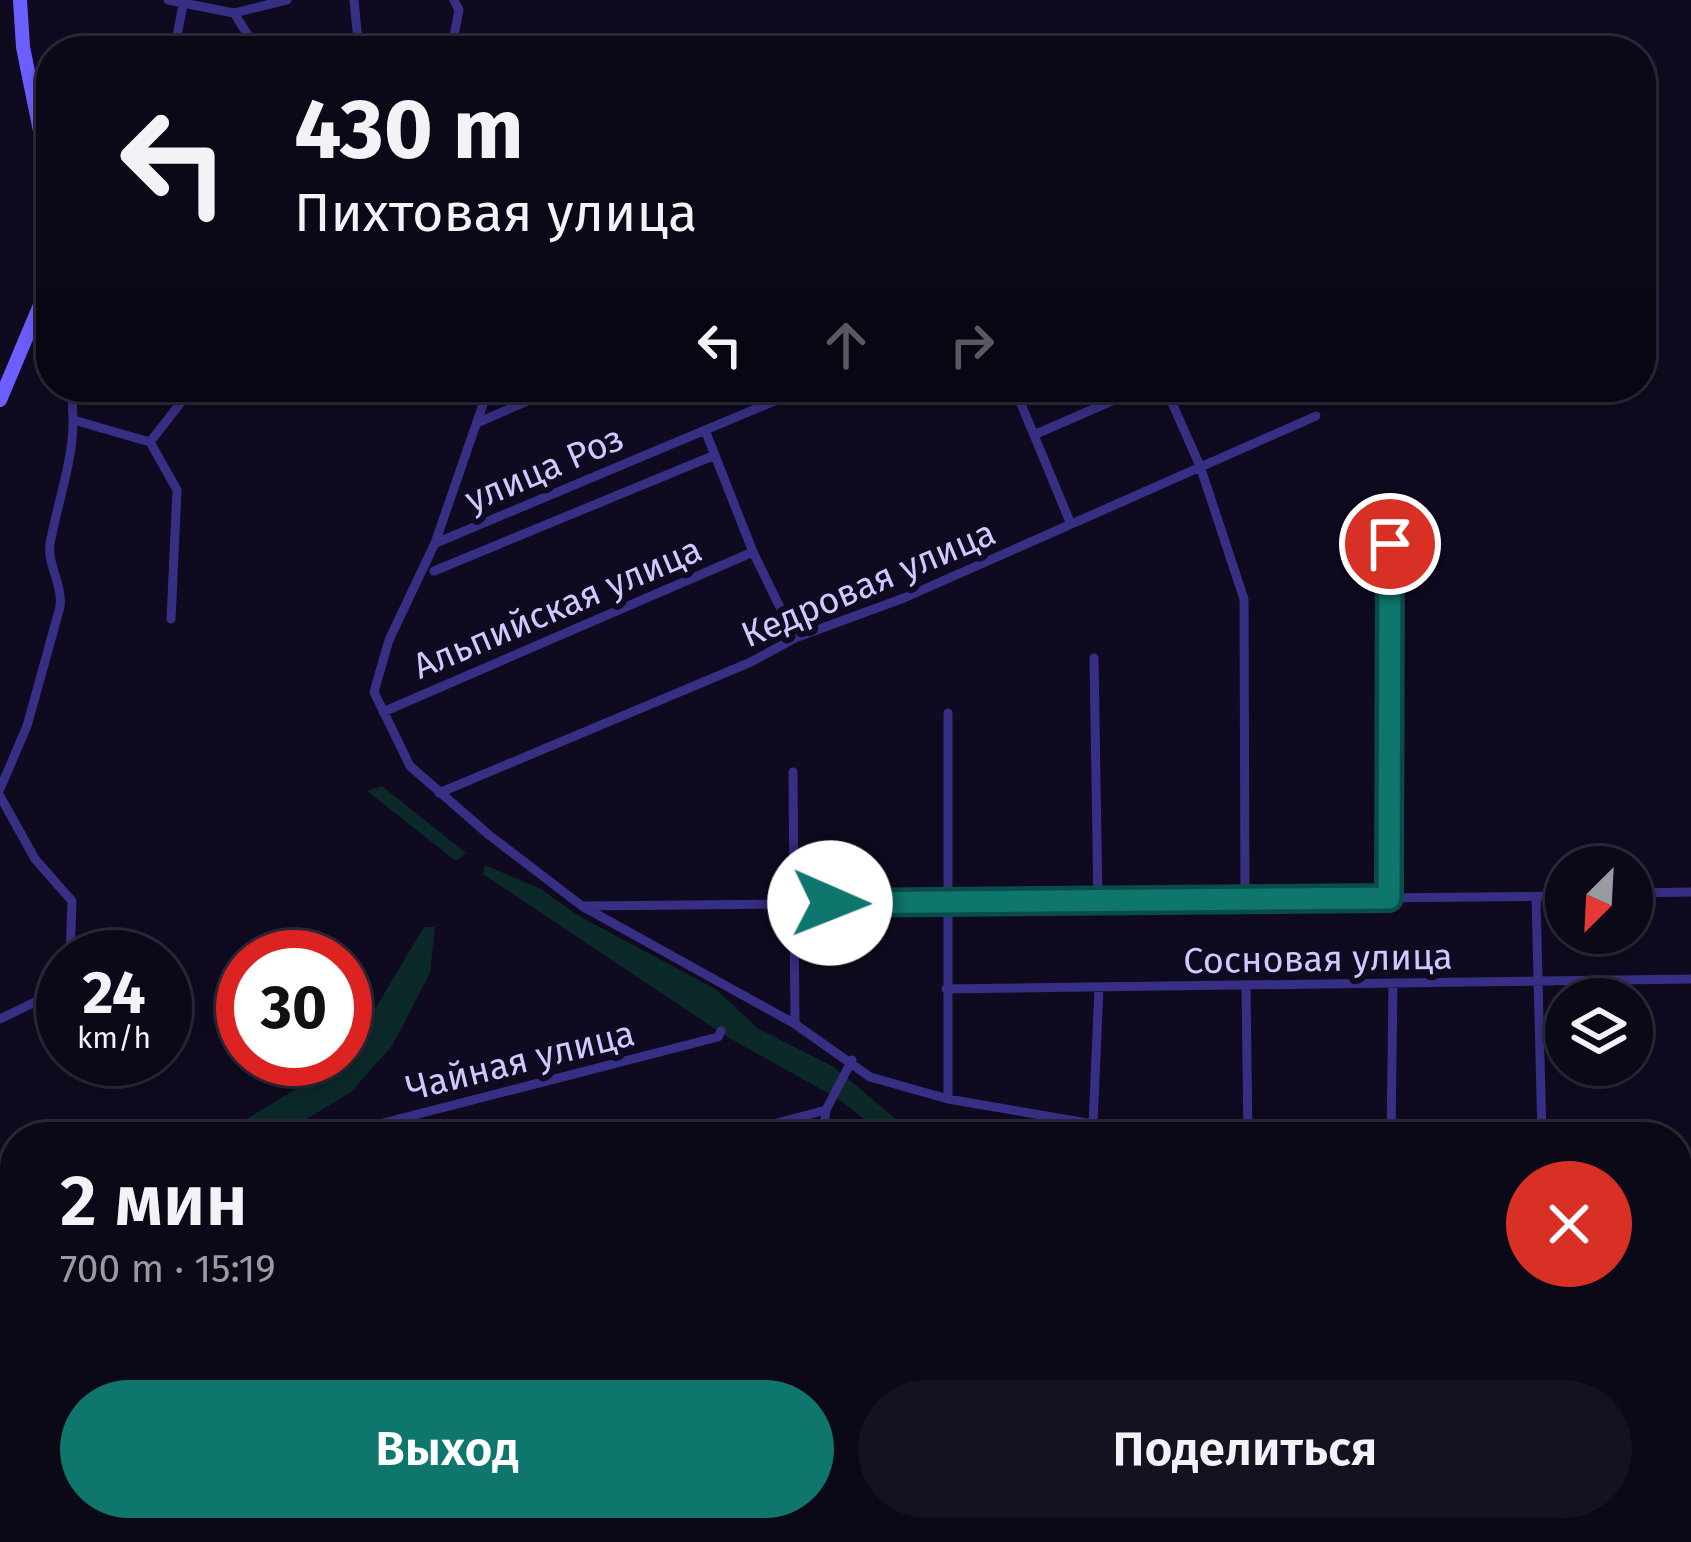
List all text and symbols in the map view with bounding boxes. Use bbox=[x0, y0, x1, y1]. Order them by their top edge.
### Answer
text: 430 m bbox=[294, 79, 524, 180]
icon: left bbox=[96, 84, 252, 240]
text: Пихтовая улица bbox=[294, 181, 697, 245]
icon: left bbox=[687, 312, 753, 378]
icon: ahead bbox=[813, 312, 879, 378]
icon: right bbox=[939, 312, 1005, 378]
street label: улица Роз bbox=[459, 416, 630, 522]
pin bbox=[1339, 493, 1441, 595]
street label: Кедровая улица bbox=[735, 511, 1002, 657]
icon: arrive bbox=[1357, 511, 1423, 577]
street label: Альпийская улица bbox=[407, 527, 708, 689]
position arrow bbox=[767, 840, 893, 966]
north arrow bbox=[1545, 846, 1653, 954]
map controls bbox=[1545, 846, 1653, 1086]
speed limit sign: 30 bbox=[216, 930, 372, 1086]
street label: Сосновая улица bbox=[1183, 935, 1453, 983]
text: 24 bbox=[82, 957, 146, 1029]
button: layers bbox=[1545, 978, 1653, 1086]
street label: Чайная улица bbox=[401, 1011, 639, 1111]
text: km/h bbox=[77, 1020, 151, 1056]
text: 2 мин bbox=[60, 1158, 248, 1244]
button: close bbox=[1506, 1161, 1632, 1287]
text: 700 m · 15:19 bbox=[60, 1246, 276, 1292]
button: Выход bbox=[60, 1380, 834, 1518]
button: Поделиться bbox=[858, 1380, 1632, 1518]

